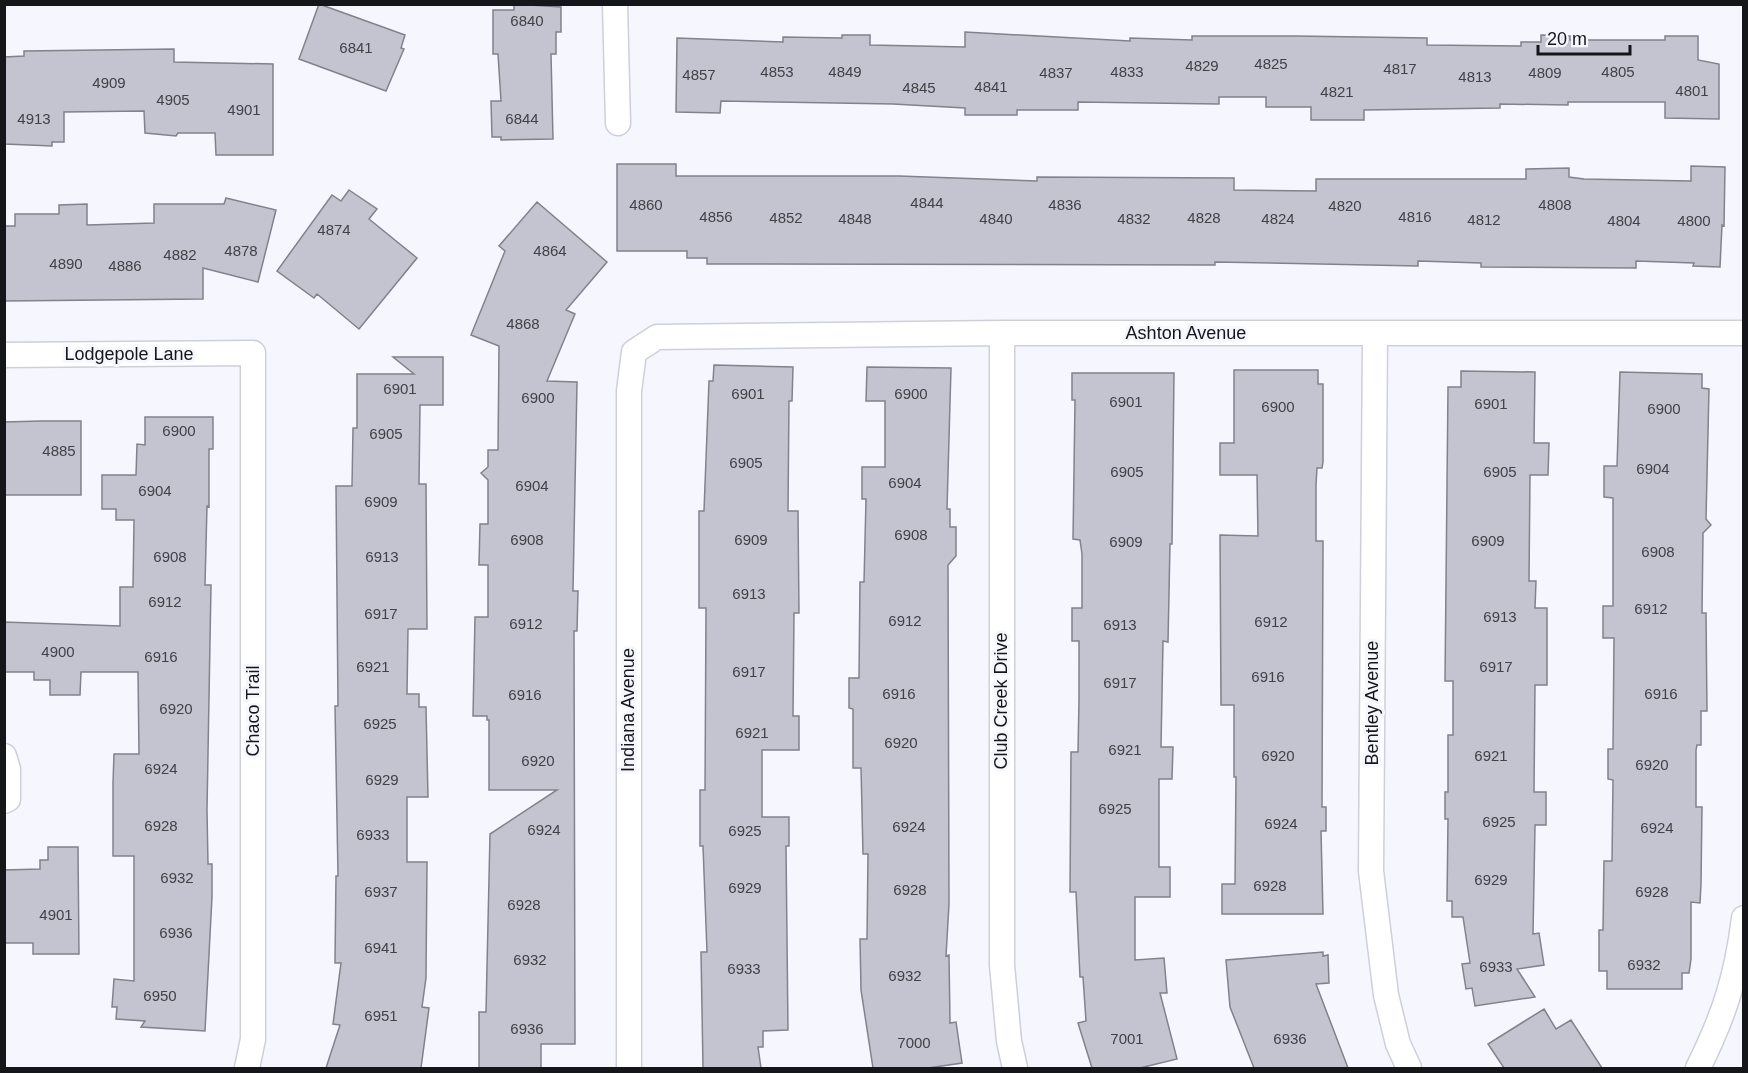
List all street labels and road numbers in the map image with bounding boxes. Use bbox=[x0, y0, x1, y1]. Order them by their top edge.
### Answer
street label: Ashton Avenue bbox=[1126, 323, 1246, 343]
street label: Lodgepole Lane bbox=[64, 344, 194, 364]
street label: Club Creek Drive bbox=[991, 632, 1011, 770]
street label: Bentley Avenue bbox=[1362, 641, 1382, 765]
street label: Indiana Avenue bbox=[618, 648, 638, 772]
street label: Chaco Trail bbox=[243, 665, 263, 757]

